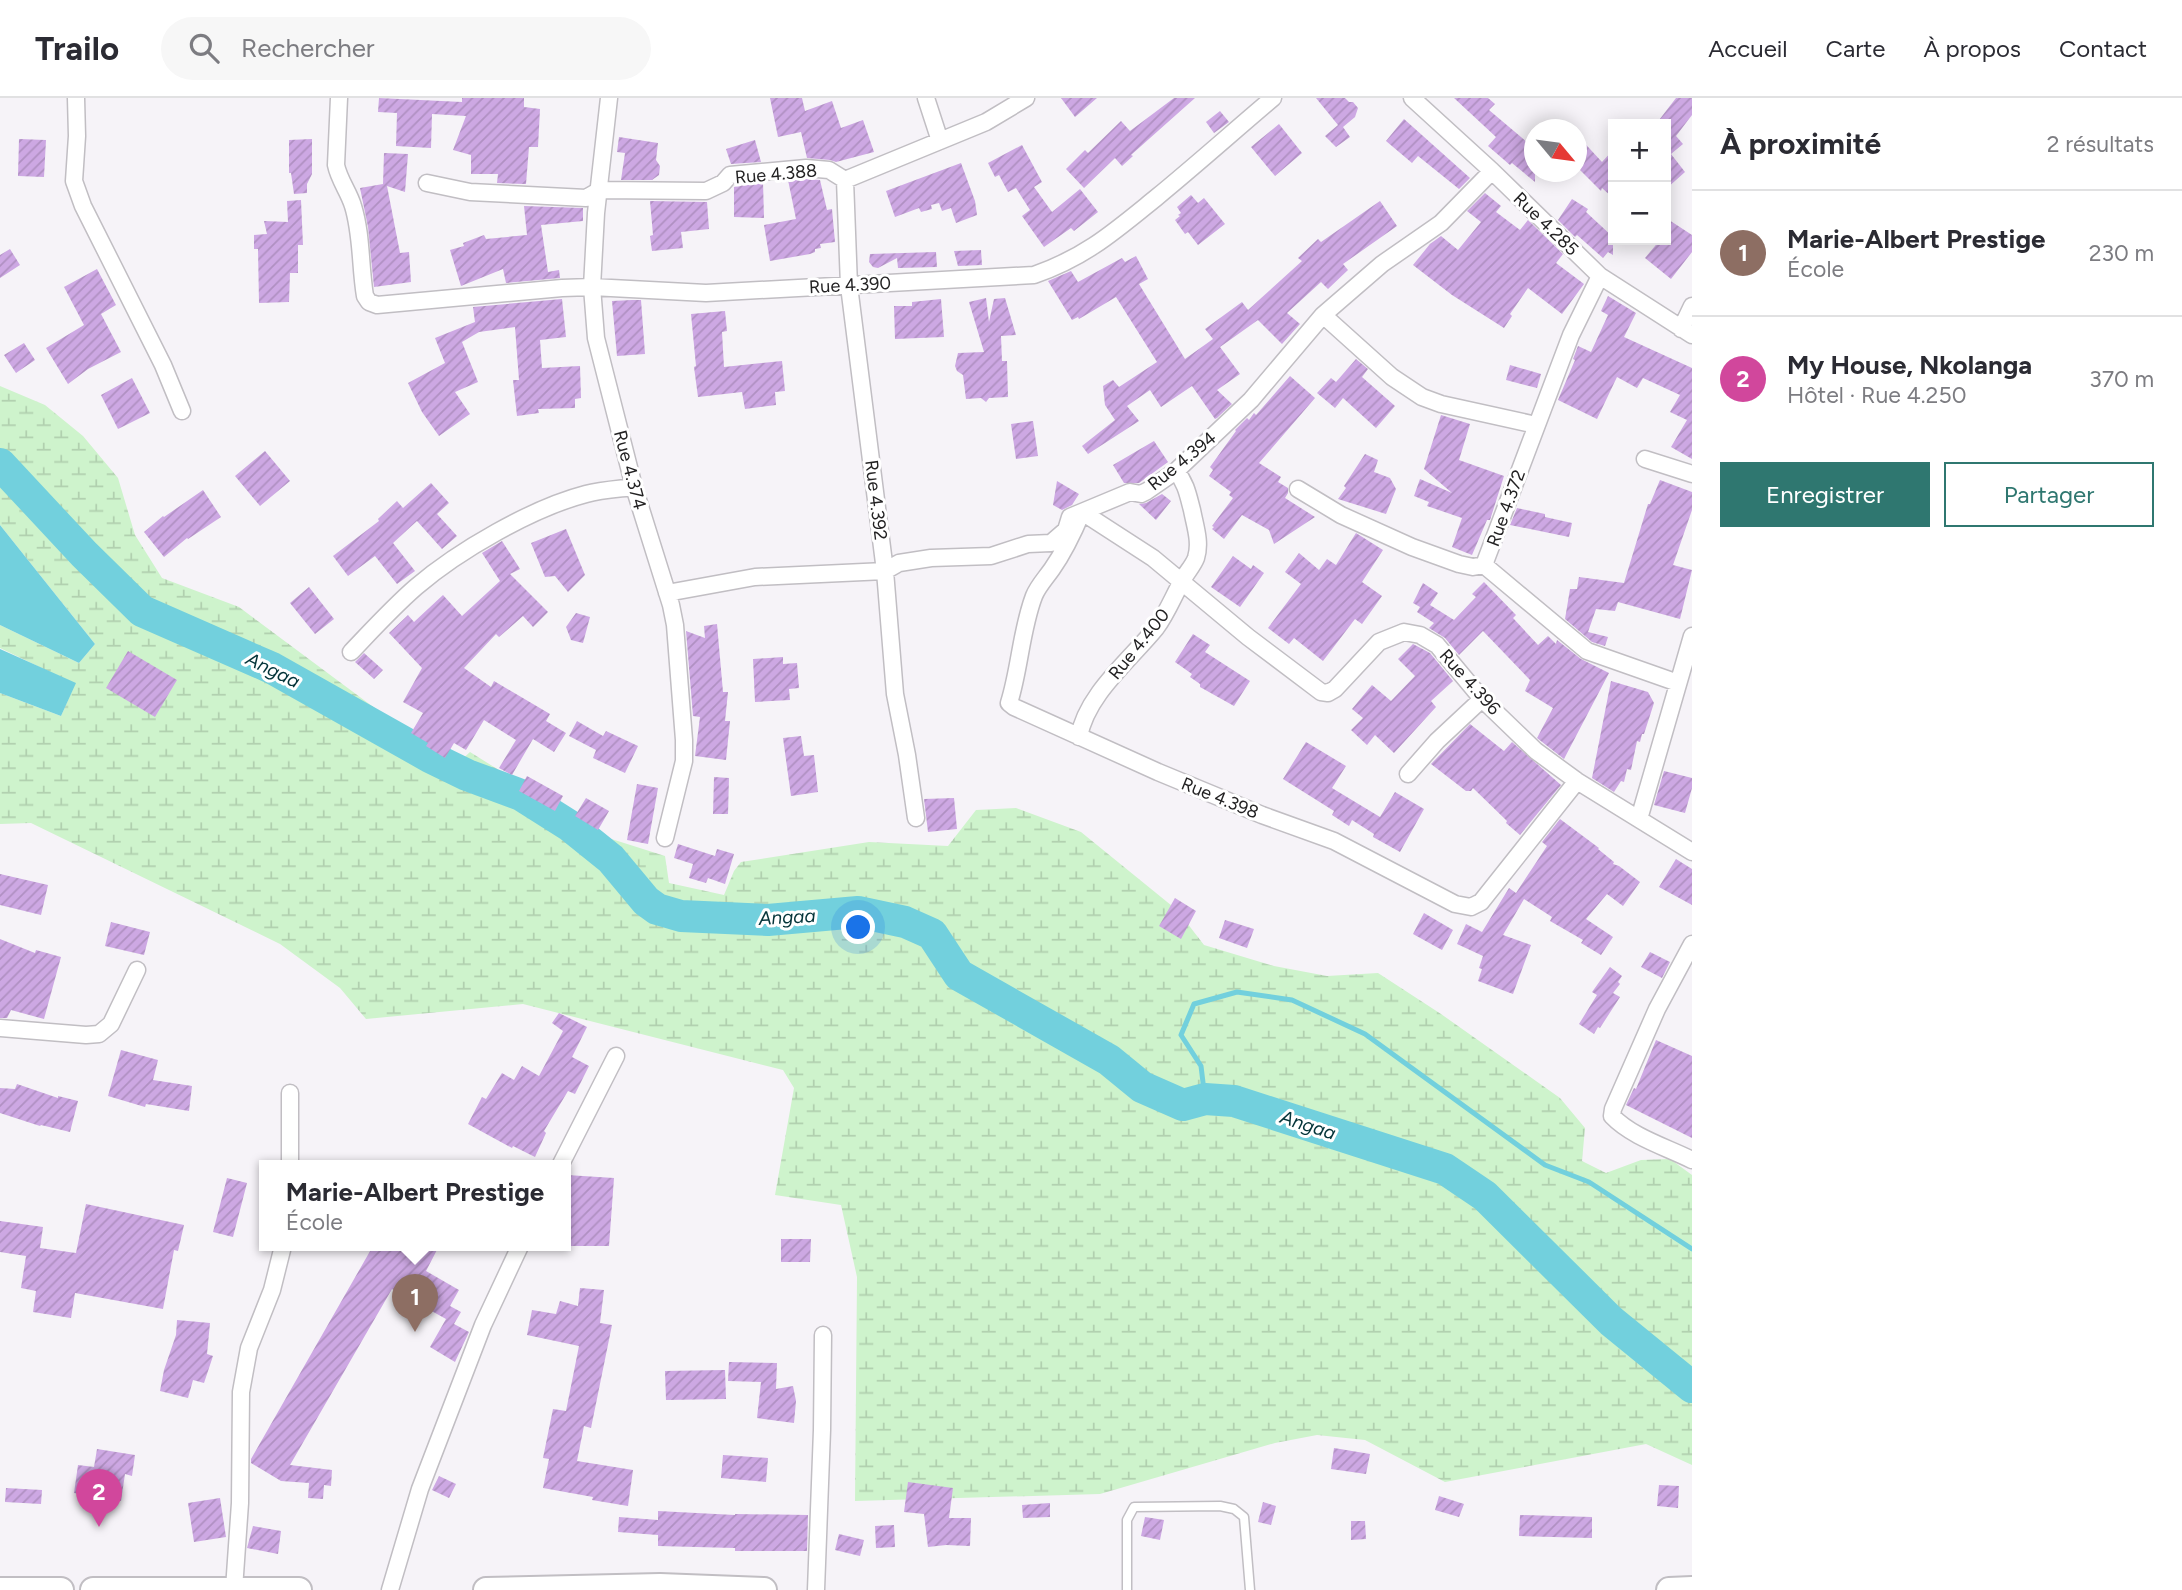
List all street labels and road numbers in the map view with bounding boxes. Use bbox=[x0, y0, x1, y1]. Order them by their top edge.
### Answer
street label: Rue 4.388 bbox=[734, 159, 818, 189]
street label: Rue 4.285 bbox=[1509, 188, 1583, 260]
street label: Rue 4.390 bbox=[808, 272, 892, 298]
street label: Rue 4.394 bbox=[1143, 427, 1221, 495]
street label: Rue 4.374 bbox=[609, 428, 651, 512]
street label: Rue 4.392 bbox=[860, 459, 892, 541]
street label: Rue 4.372 bbox=[1482, 467, 1530, 549]
street label: Rue 4.400 bbox=[1104, 604, 1174, 684]
street label: Rue 4.396 bbox=[1435, 645, 1505, 719]
street label: Rue 4.398 bbox=[1178, 773, 1262, 823]

